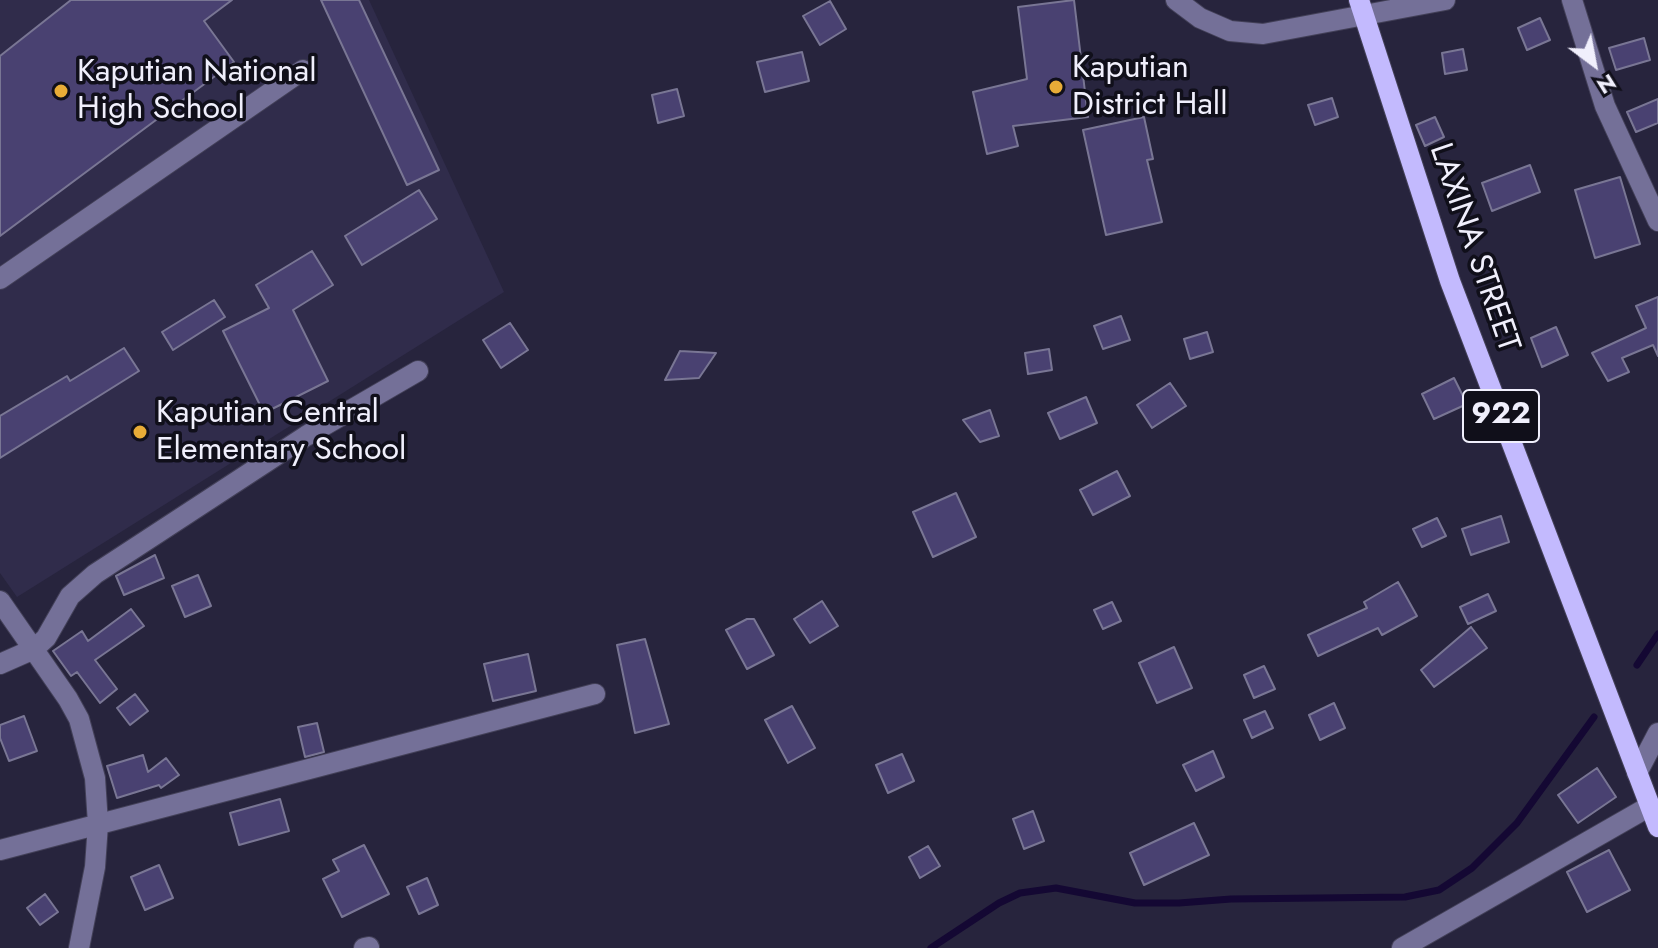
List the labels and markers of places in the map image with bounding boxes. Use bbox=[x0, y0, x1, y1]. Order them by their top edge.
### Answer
place label: Kaputian District Hall bbox=[1072, 50, 1228, 125]
place label: Kaputian National High School bbox=[77, 54, 317, 129]
marker: Kaputian District Hall bbox=[1047, 78, 1065, 96]
marker: Kaputian National High School bbox=[52, 82, 70, 100]
place label: Kaputian Central Elementary School bbox=[156, 395, 406, 470]
marker: Kaputian Central Elementary School bbox=[131, 423, 149, 441]

